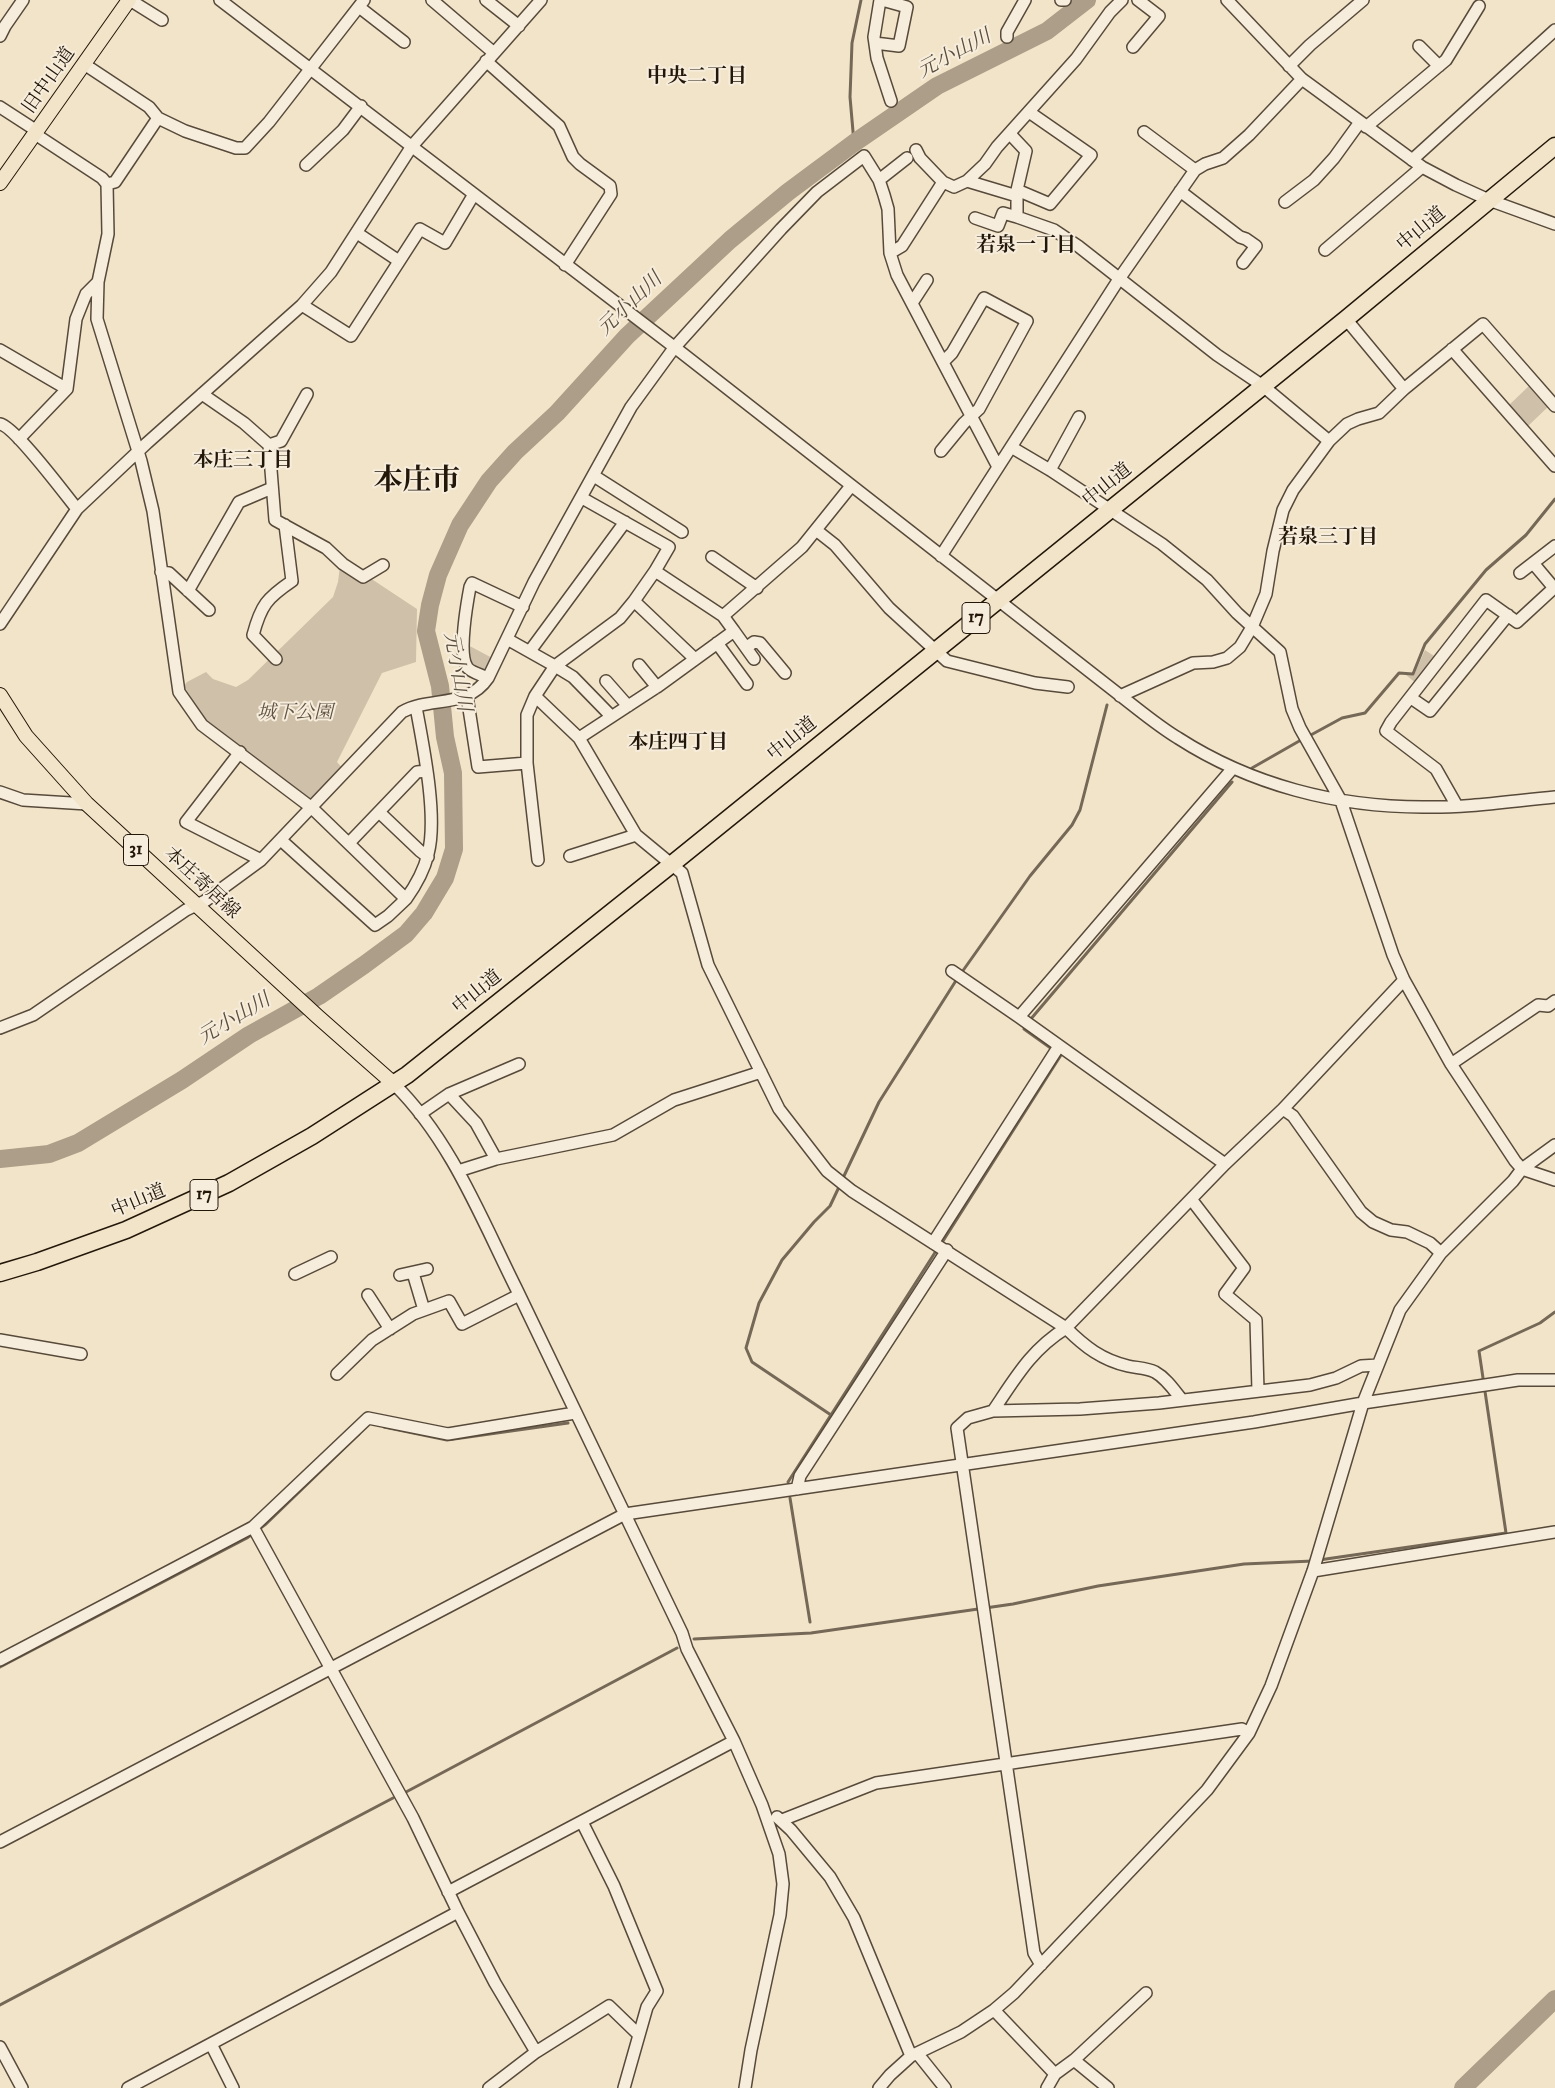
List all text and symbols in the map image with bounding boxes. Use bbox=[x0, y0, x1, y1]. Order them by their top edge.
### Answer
water label: 元小山川 bbox=[914, 26, 996, 84]
street label: 旧中山道 bbox=[19, 43, 81, 119]
district label: 中央二丁目 bbox=[647, 66, 747, 90]
street label: 中山道 bbox=[1393, 203, 1451, 257]
district label: 若泉一丁目 bbox=[976, 235, 1076, 259]
water label: 元小山川 bbox=[594, 269, 668, 341]
district label: 本庄三丁目 bbox=[193, 450, 293, 474]
street label: 中山道 bbox=[1079, 459, 1137, 513]
district label: 本庄市 bbox=[374, 466, 460, 500]
district label: 若泉三丁目 bbox=[1278, 527, 1378, 551]
road number: 17 bbox=[962, 602, 990, 634]
water label: 元小山川 bbox=[437, 631, 475, 713]
park label: 城下公園 bbox=[257, 703, 333, 725]
street label: 中山道 bbox=[764, 713, 822, 767]
district label: 本庄四丁目 bbox=[628, 732, 728, 756]
road number: 31 bbox=[124, 834, 148, 866]
street label: 本庄寄居線 bbox=[158, 843, 244, 925]
street label: 中山道 bbox=[449, 966, 507, 1020]
water label: 元小山川 bbox=[195, 989, 275, 1051]
street label: 中山道 bbox=[108, 1180, 170, 1224]
road number: 17 bbox=[190, 1180, 218, 1210]

